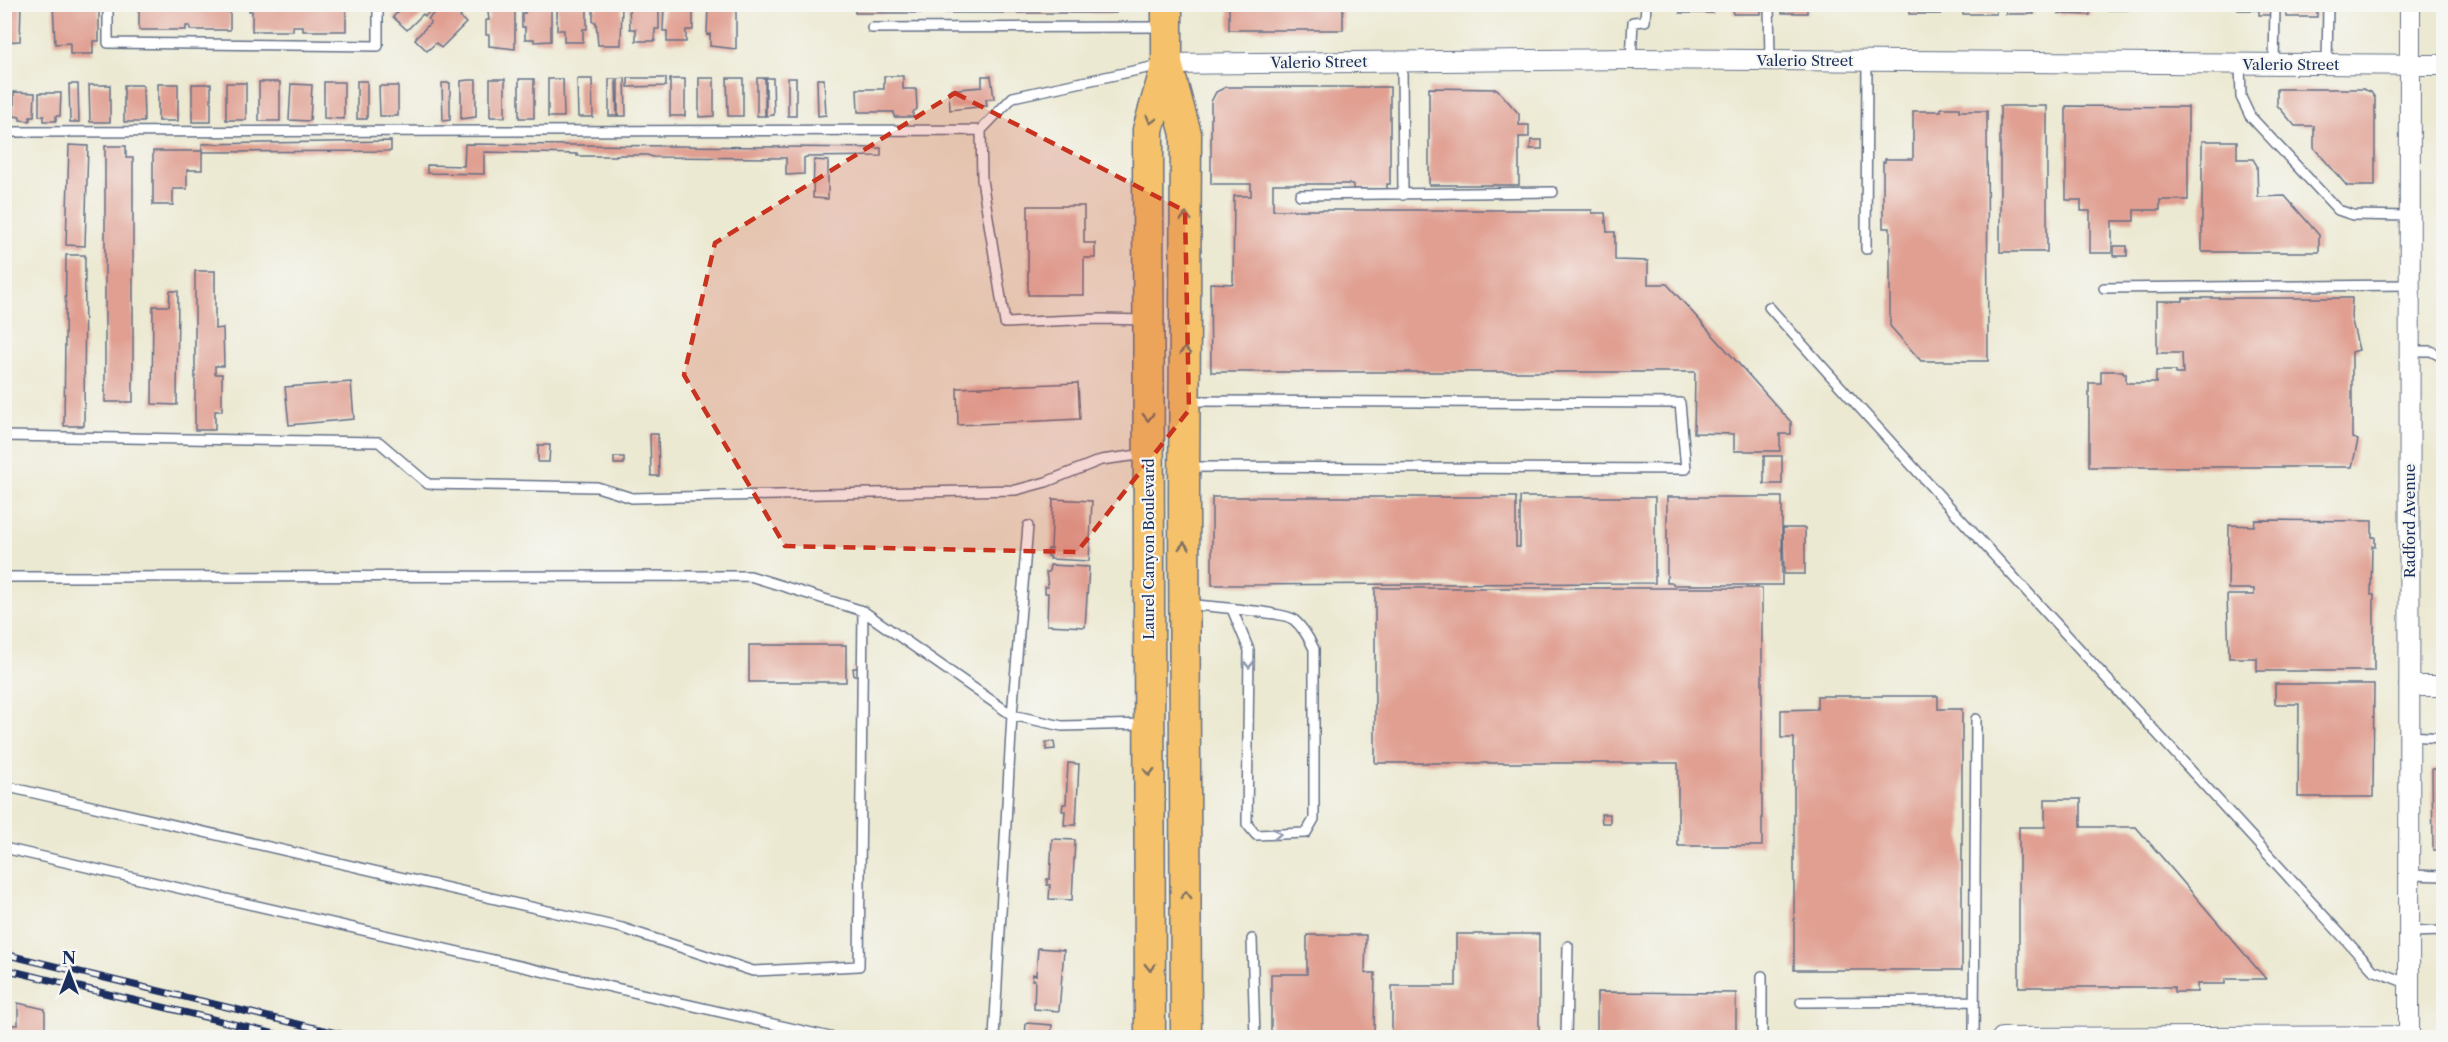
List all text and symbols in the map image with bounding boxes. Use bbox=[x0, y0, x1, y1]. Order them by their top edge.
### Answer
street label: Valerio Street bbox=[1756, 51, 1854, 70]
street label: Valerio Street bbox=[1269, 52, 1368, 72]
street label: Valerio Street bbox=[2242, 55, 2340, 74]
one-way arrow bbox=[1146, 114, 1158, 125]
one-way arrow bbox=[1180, 213, 1192, 222]
one-way arrow bbox=[1179, 346, 1191, 355]
one-way arrow bbox=[1142, 413, 1154, 422]
street label: Laurel Canyon Boulevard bbox=[1139, 458, 1158, 640]
street label: Radford Avenue bbox=[2400, 464, 2419, 578]
one-way arrow bbox=[1178, 541, 1190, 550]
one-way arrow bbox=[1243, 659, 1255, 668]
one-way arrow bbox=[1143, 767, 1155, 776]
one-way arrow bbox=[1272, 828, 1281, 840]
one-way arrow bbox=[1180, 891, 1192, 900]
north arrow bbox=[39, 943, 99, 1003]
text: N bbox=[62, 948, 76, 968]
one-way arrow bbox=[1144, 962, 1156, 971]

